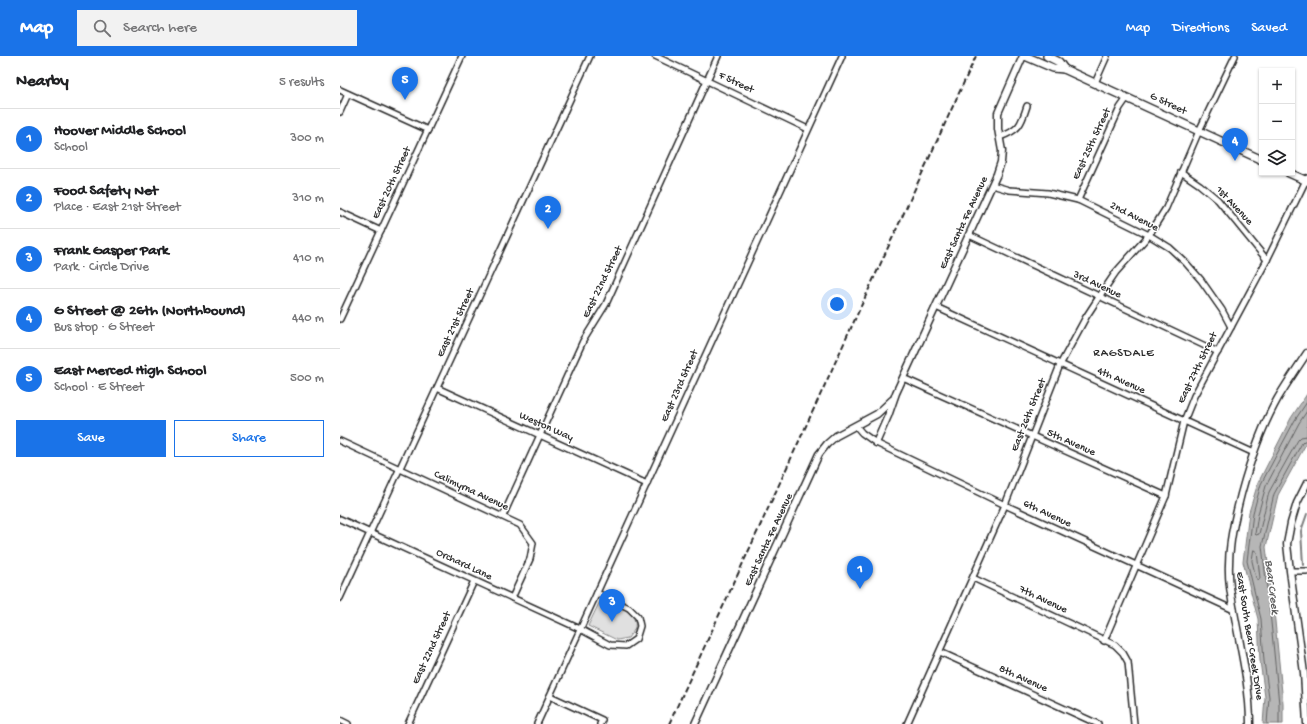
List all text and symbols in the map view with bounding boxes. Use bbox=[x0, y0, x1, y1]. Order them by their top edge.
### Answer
search box bbox=[77, 10, 357, 46]
text: Map bbox=[20, 17, 53, 40]
icon: search bbox=[91, 17, 113, 39]
text: Search here bbox=[123, 19, 197, 37]
text: Map bbox=[1126, 20, 1150, 37]
text: Directions bbox=[1172, 20, 1229, 37]
text: Saved bbox=[1251, 20, 1287, 37]
pin: 5 bbox=[392, 67, 418, 100]
map controls bbox=[1259, 68, 1295, 176]
button: + bbox=[1259, 68, 1295, 104]
street label: F Street bbox=[716, 69, 757, 97]
text: Nearby bbox=[16, 72, 69, 92]
text: 5 results bbox=[279, 75, 324, 90]
street label: G Street bbox=[1148, 90, 1190, 118]
button: − bbox=[1259, 104, 1295, 140]
street label: East 25th Street bbox=[1070, 105, 1114, 182]
text: Hoover Middle School bbox=[54, 122, 186, 140]
pin: 4 bbox=[1222, 128, 1248, 161]
text: 1 bbox=[26, 131, 32, 146]
text: 300 m bbox=[290, 131, 324, 146]
text: School bbox=[54, 140, 88, 155]
button: layers bbox=[1259, 140, 1295, 176]
street label: East 20th Street bbox=[370, 144, 415, 221]
street label: East Santa Fe Avenue bbox=[937, 175, 991, 271]
text: Food Safety Net bbox=[54, 182, 158, 200]
street label: 1st Avenue bbox=[1212, 183, 1255, 228]
text: 2 bbox=[26, 191, 32, 206]
text: 310 m bbox=[292, 191, 324, 206]
pin: 2 bbox=[535, 196, 561, 229]
text: Place · East 21st Street bbox=[54, 200, 181, 215]
street label: 2nd Avenue bbox=[1108, 200, 1161, 234]
text: Frank Gasper Park bbox=[54, 242, 169, 260]
street label: East 22nd Street bbox=[580, 243, 626, 320]
text: 3 bbox=[26, 251, 32, 266]
text: 410 m bbox=[293, 251, 324, 266]
text: Park · Circle Drive bbox=[54, 260, 149, 275]
street label: 3rd Avenue bbox=[1070, 268, 1123, 302]
street label: East 21st Street bbox=[435, 285, 478, 359]
your location bbox=[827, 294, 847, 314]
text: G Street @ 26th (Northbound) bbox=[54, 302, 246, 320]
text: 4 bbox=[26, 311, 32, 326]
text: 440 m bbox=[292, 311, 324, 326]
text: Bus stop · G Street bbox=[54, 320, 154, 335]
street label: East 27th Street bbox=[1176, 329, 1221, 405]
street label: East 23rd Street bbox=[659, 347, 702, 424]
district label: RAGSDALE bbox=[1093, 347, 1155, 361]
text: East Merced High School bbox=[54, 362, 206, 380]
street label: 4th Avenue bbox=[1095, 365, 1147, 397]
text: 5 bbox=[26, 371, 32, 386]
text: 500 m bbox=[290, 371, 324, 386]
street label: East 26th Street bbox=[1009, 375, 1050, 453]
text: School · E Street bbox=[54, 380, 144, 395]
street label: Weston Way bbox=[517, 410, 575, 445]
button: Save bbox=[16, 420, 166, 457]
button: Share bbox=[174, 420, 324, 457]
street label: 5th Avenue bbox=[1045, 427, 1097, 459]
street label: Calimyrna Avenue bbox=[432, 468, 511, 514]
street label: East Santa Fe Avenue bbox=[742, 492, 796, 588]
street label: 6th Avenue bbox=[1021, 498, 1073, 530]
street label: Orchard Lane bbox=[434, 547, 494, 583]
pin: 1 bbox=[847, 556, 873, 589]
water label: Bear Creek bbox=[1261, 559, 1281, 617]
street label: East South Bear Creek Drive bbox=[1233, 571, 1265, 701]
street label: 7th Avenue bbox=[1016, 583, 1069, 617]
pin: 3 bbox=[599, 589, 625, 622]
street label: East 22nd Street bbox=[410, 609, 455, 686]
street label: 8th Avenue bbox=[997, 663, 1050, 695]

